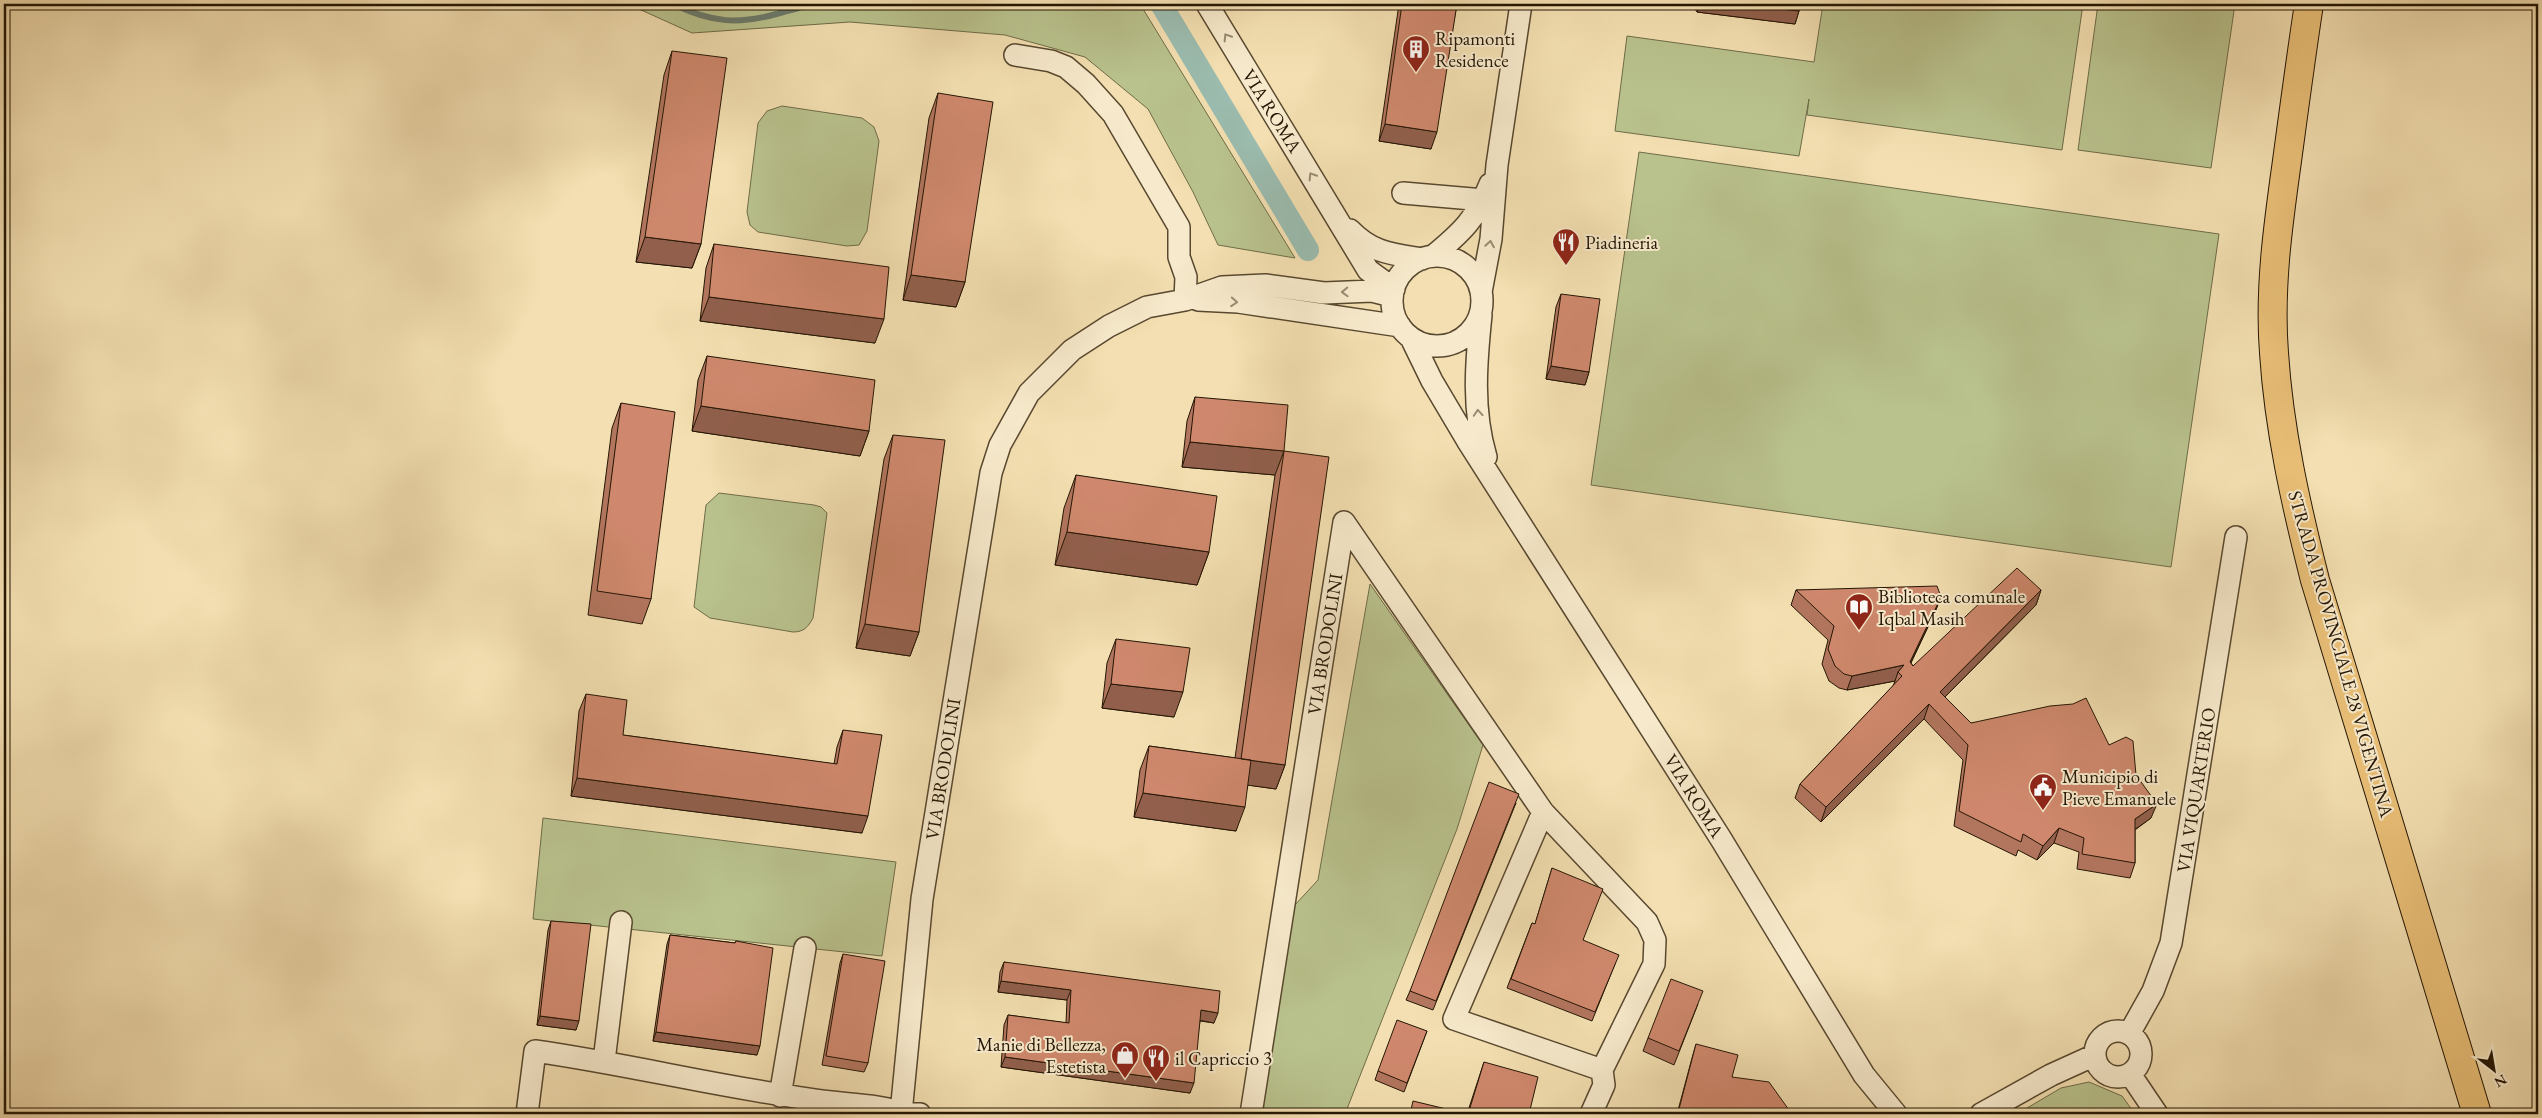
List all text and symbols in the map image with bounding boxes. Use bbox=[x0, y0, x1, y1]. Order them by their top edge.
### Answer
place label: Ripamonti Residence bbox=[1435, 26, 1515, 73]
one-way arrow bbox=[1224, 34, 1234, 43]
building icon: Ripamonti Residence bbox=[1401, 34, 1431, 73]
street label: VIA ROMA bbox=[1236, 64, 1308, 158]
one-way arrow bbox=[1309, 172, 1319, 181]
restaurant icon: Piadineria bbox=[1551, 227, 1581, 266]
place label: Piadineria bbox=[1585, 230, 1658, 255]
one-way arrow bbox=[1485, 240, 1495, 248]
one-way arrow bbox=[1340, 287, 1348, 298]
one-way arrow bbox=[1230, 296, 1238, 307]
one-way arrow bbox=[1472, 408, 1483, 416]
street label: STRADA PROVINCIALE 28 VIGENTINA bbox=[2282, 488, 2400, 821]
street label: VIA BRODOLINI bbox=[1301, 571, 1349, 717]
place label: Biblioteca comunale Iqbal Masih bbox=[1878, 584, 2025, 631]
library icon: Biblioteca comunale Iqbal Masih bbox=[1844, 592, 1874, 631]
street label: VIA BRODOLINI bbox=[919, 696, 967, 842]
street label: VIA VIQUARTERIO bbox=[2171, 706, 2221, 874]
street label: VIA ROMA bbox=[1658, 749, 1730, 843]
place label: Municipio di Pieve Emanuele bbox=[2062, 764, 2176, 811]
public building icon: Municipio di Pieve Emanuele bbox=[2028, 772, 2058, 811]
place label: Manie di Bellezza, Estetista bbox=[976, 1032, 1106, 1079]
shop icon: Manie di Bellezza, Estetista bbox=[1110, 1040, 1140, 1079]
restaurant icon: il Capriccio 3 bbox=[1141, 1043, 1171, 1082]
place label: il Capriccio 3 bbox=[1175, 1046, 1272, 1071]
north arrow bbox=[2470, 1046, 2520, 1096]
text: N bbox=[2491, 1071, 2510, 1092]

